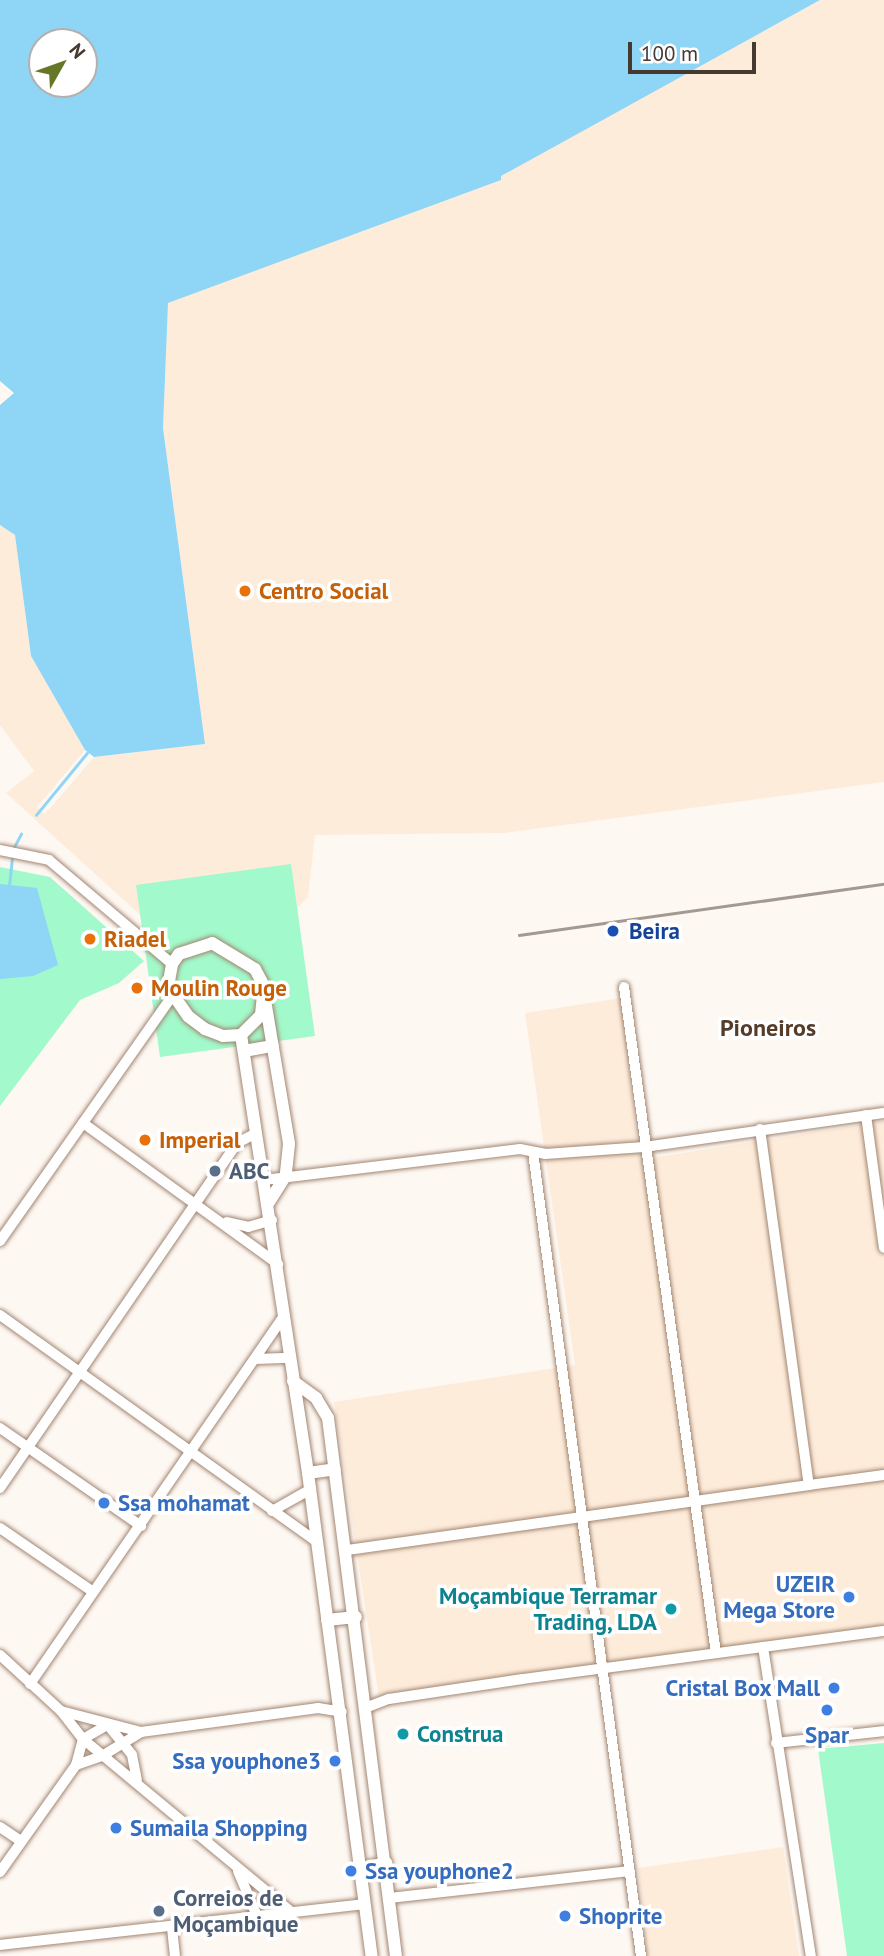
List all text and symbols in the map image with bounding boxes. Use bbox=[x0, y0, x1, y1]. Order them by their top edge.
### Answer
north arrow bbox=[28, 28, 98, 98]
scale bar bbox=[632, 28, 760, 72]
text: N bbox=[64, 38, 91, 63]
text: 100 m bbox=[641, 40, 698, 67]
place label: Centro Social bbox=[259, 577, 388, 605]
marker: Centro Social bbox=[237, 583, 253, 599]
place label: Beira bbox=[629, 917, 680, 945]
marker: Beira bbox=[603, 921, 623, 941]
place label: Riadel bbox=[104, 925, 166, 953]
marker: Riadel bbox=[82, 931, 98, 947]
place label: Moulin Rouge bbox=[151, 974, 287, 1002]
marker: Moulin Rouge bbox=[129, 980, 145, 996]
district label: Pioneiros bbox=[720, 1014, 816, 1042]
place label: Imperial bbox=[159, 1126, 241, 1154]
marker: Imperial bbox=[137, 1132, 153, 1148]
place label: ABC bbox=[229, 1157, 269, 1185]
marker: ABC bbox=[207, 1163, 223, 1179]
place label: Ssa mohamat bbox=[118, 1489, 250, 1517]
marker: Ssa mohamat bbox=[96, 1495, 112, 1511]
place label: UZEIR Mega Store bbox=[723, 1570, 835, 1624]
place label: Moçambique Terramar Trading, LDA bbox=[438, 1582, 657, 1636]
marker: UZEIR Mega Store bbox=[841, 1589, 857, 1605]
marker: Moçambique Terramar Trading, LDA bbox=[663, 1601, 679, 1617]
place label: Cristal Box Mall bbox=[665, 1674, 820, 1702]
marker: Cristal Box Mall bbox=[826, 1680, 842, 1696]
marker: Spar bbox=[819, 1702, 835, 1718]
place label: Construa bbox=[417, 1720, 504, 1748]
place label: Spar bbox=[805, 1721, 849, 1749]
marker: Construa bbox=[395, 1726, 411, 1742]
place label: Ssa youphone3 bbox=[172, 1747, 321, 1775]
marker: Ssa youphone3 bbox=[327, 1753, 343, 1769]
place label: Sumaila Shopping bbox=[130, 1814, 308, 1842]
marker: Sumaila Shopping bbox=[108, 1820, 124, 1836]
place label: Ssa youphone2 bbox=[365, 1857, 514, 1885]
marker: Ssa youphone2 bbox=[343, 1863, 359, 1879]
place label: Correios de Moçambique bbox=[173, 1884, 299, 1938]
place label: Shoprite bbox=[579, 1902, 662, 1930]
marker: Correios de Moçambique bbox=[151, 1903, 167, 1919]
marker: Shoprite bbox=[557, 1908, 573, 1924]

